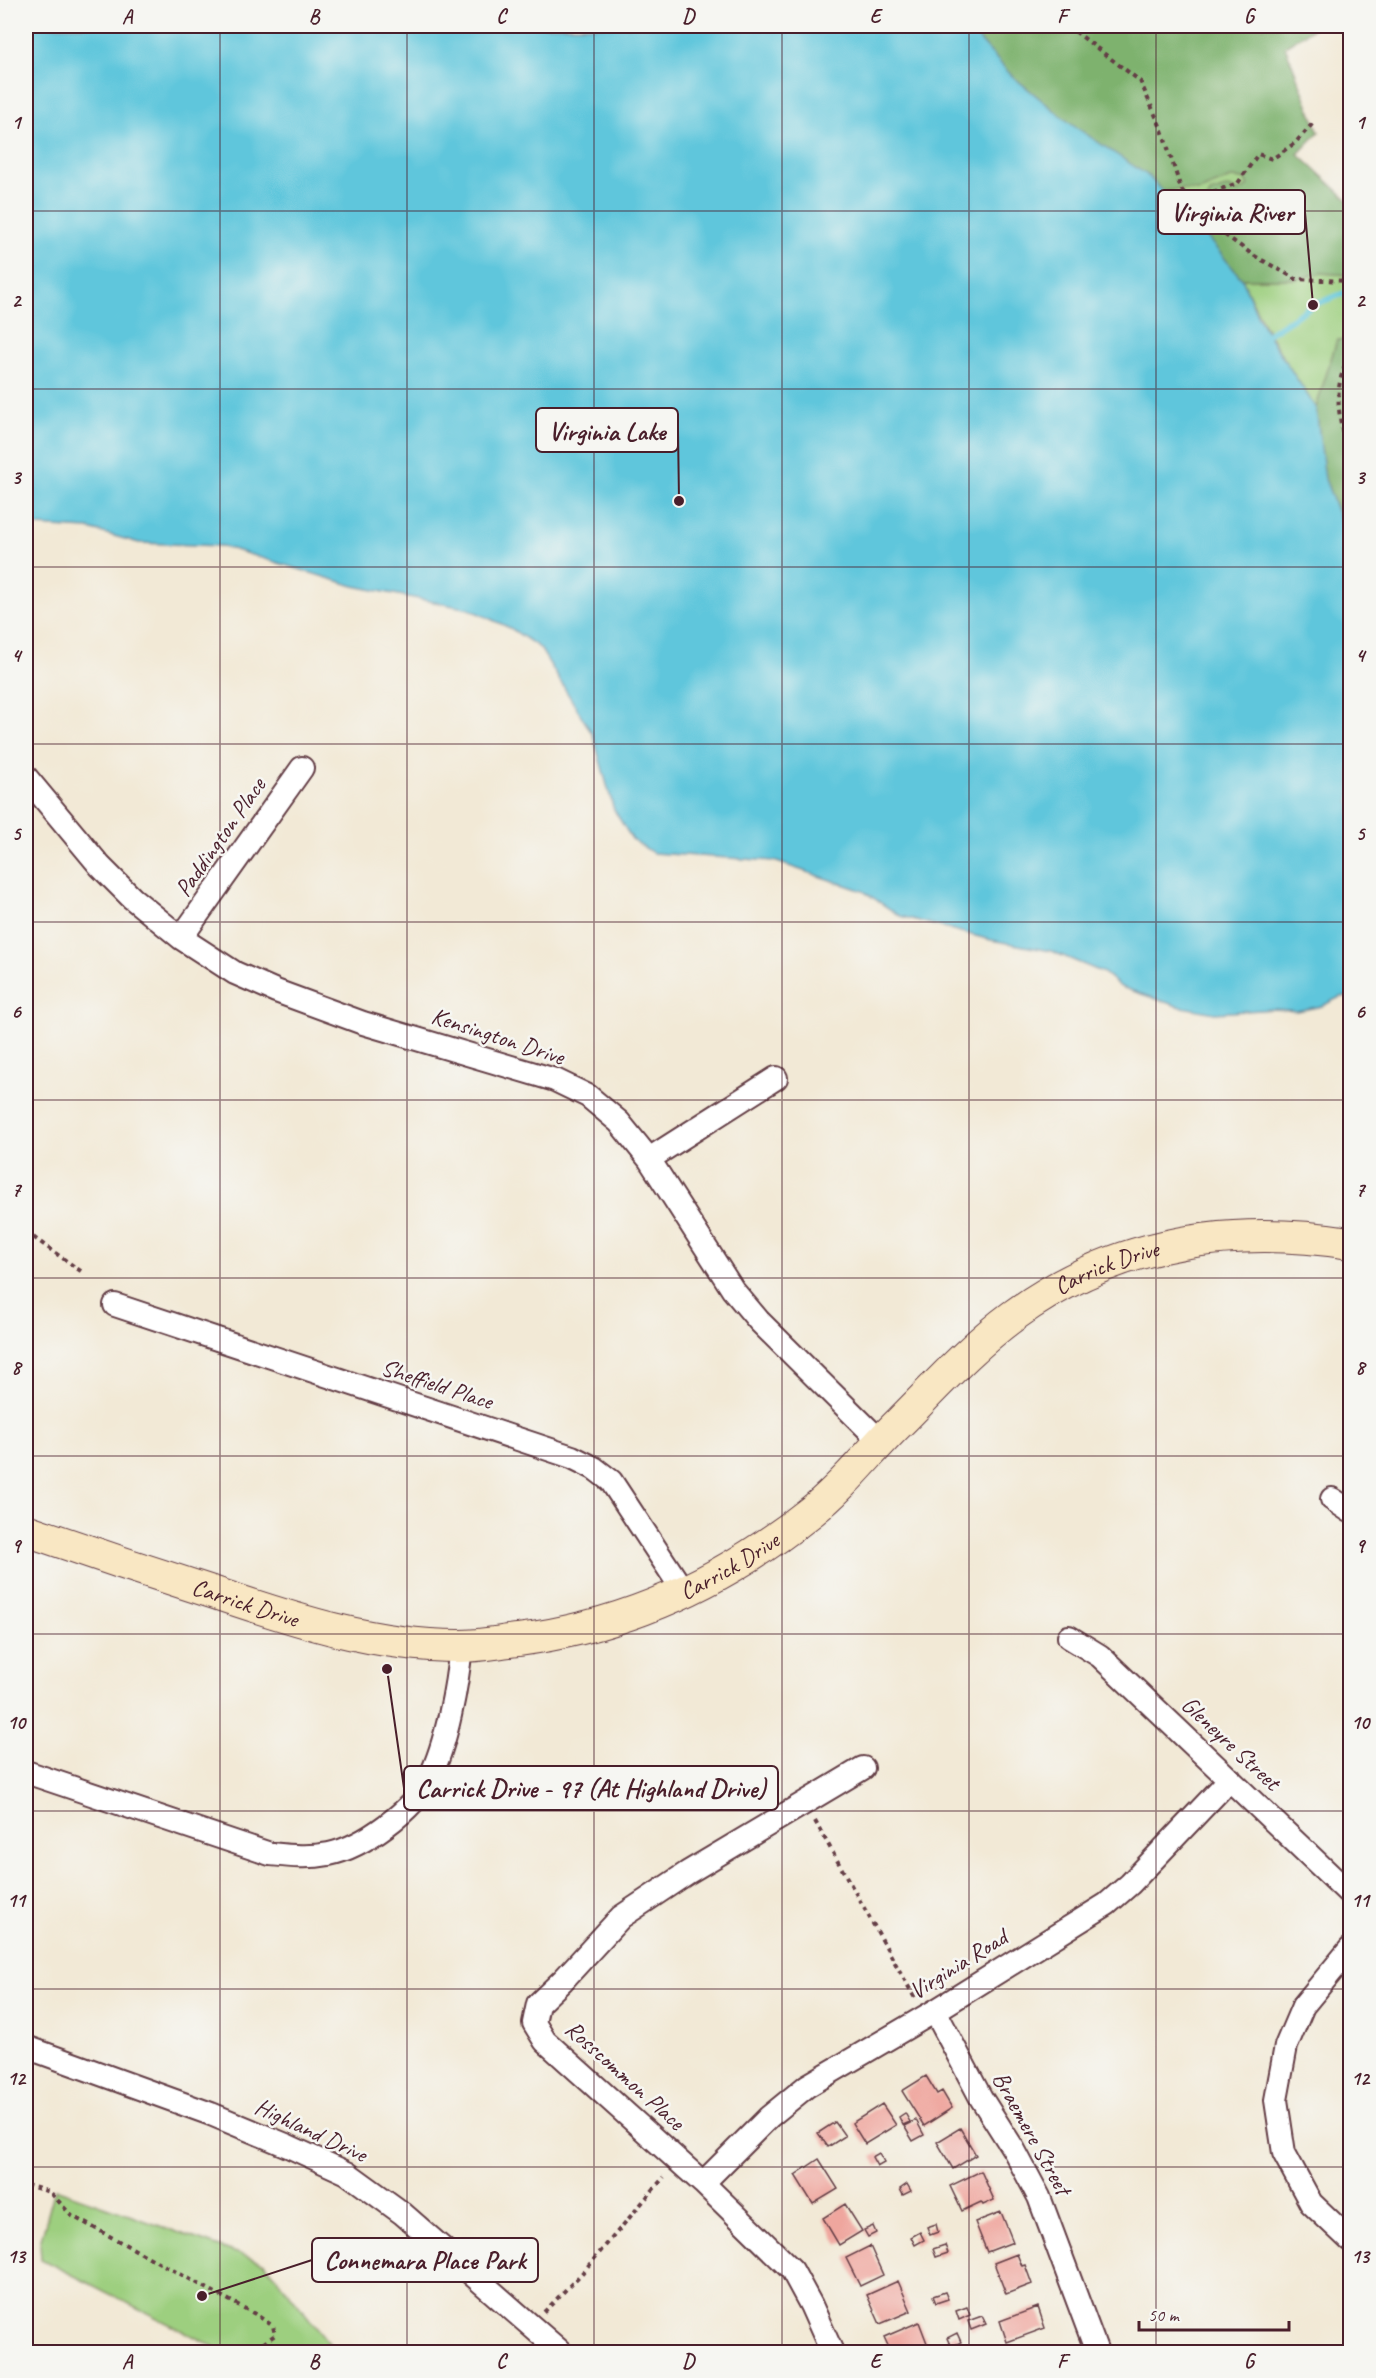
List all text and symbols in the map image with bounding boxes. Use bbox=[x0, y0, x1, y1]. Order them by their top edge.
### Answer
text: A bbox=[122, 4, 134, 29]
text: B bbox=[309, 4, 321, 29]
text: C bbox=[496, 4, 508, 29]
text: D bbox=[682, 4, 696, 29]
text: E bbox=[870, 4, 884, 29]
text: F bbox=[1057, 4, 1071, 29]
text: G bbox=[1244, 4, 1257, 29]
text: 1 bbox=[12, 110, 23, 135]
text: 1 bbox=[1356, 110, 1367, 135]
callout: Virginia River bbox=[1158, 190, 1305, 234]
text: Virginia River bbox=[1171, 196, 1296, 229]
text: 2 bbox=[12, 288, 23, 313]
text: 2 bbox=[1356, 288, 1367, 313]
callout: Virginia Lake bbox=[536, 408, 678, 452]
text: Virginia Lake bbox=[549, 415, 668, 448]
text: 3 bbox=[12, 465, 23, 490]
text: 3 bbox=[1356, 465, 1367, 490]
text: 4 bbox=[12, 643, 24, 668]
text: 4 bbox=[1356, 643, 1368, 668]
street label: Paddington Place bbox=[168, 770, 273, 902]
text: 5 bbox=[12, 821, 23, 846]
text: 5 bbox=[1356, 821, 1367, 846]
text: 6 bbox=[11, 999, 22, 1024]
text: 6 bbox=[1355, 999, 1366, 1024]
street label: Kensington Drive bbox=[428, 1000, 570, 1072]
text: 7 bbox=[12, 1177, 23, 1202]
text: 7 bbox=[1356, 1177, 1367, 1202]
street label: Carrick Drive bbox=[1049, 1233, 1164, 1301]
street label: Sheffield Place bbox=[378, 1352, 499, 1417]
text: 8 bbox=[12, 1355, 24, 1380]
text: 8 bbox=[1356, 1355, 1368, 1380]
street label: Carrick Drive bbox=[675, 1524, 787, 1606]
text: 9 bbox=[12, 1533, 23, 1558]
text: 9 bbox=[1356, 1533, 1367, 1558]
street label: Carrick Drive bbox=[188, 1572, 304, 1635]
street label: Gleneyre Street bbox=[1175, 1690, 1288, 1798]
text: 10 bbox=[7, 1710, 27, 1735]
text: 10 bbox=[1351, 1710, 1371, 1735]
callout: Carrick Drive - 97 (At Highland Drive) bbox=[404, 1766, 778, 1810]
text: Carrick Drive - 97 (At Highland Drive) bbox=[416, 1772, 768, 1805]
text: 11 bbox=[7, 1888, 27, 1913]
text: 11 bbox=[1351, 1888, 1371, 1913]
street label: Virginia Road bbox=[903, 1920, 1016, 2006]
street label: Rosscommon Place bbox=[559, 2014, 693, 2138]
text: 12 bbox=[7, 2066, 27, 2091]
street label: Braemere Street bbox=[986, 2066, 1080, 2203]
text: 12 bbox=[1351, 2066, 1371, 2091]
street label: Highland Drive bbox=[250, 2091, 374, 2170]
callout: Connemara Place Park bbox=[312, 2238, 538, 2282]
text: 13 bbox=[7, 2244, 27, 2269]
text: Connemara Place Park bbox=[324, 2244, 528, 2277]
text: 13 bbox=[1351, 2244, 1371, 2269]
scale bar bbox=[1139, 2294, 1289, 2332]
text: 50 m bbox=[1148, 2304, 1181, 2326]
text: A bbox=[122, 2349, 134, 2374]
text: B bbox=[309, 2349, 321, 2374]
text: C bbox=[496, 2349, 508, 2374]
text: D bbox=[682, 2349, 696, 2374]
text: E bbox=[870, 2349, 884, 2374]
text: F bbox=[1057, 2349, 1071, 2374]
text: G bbox=[1244, 2349, 1257, 2374]

